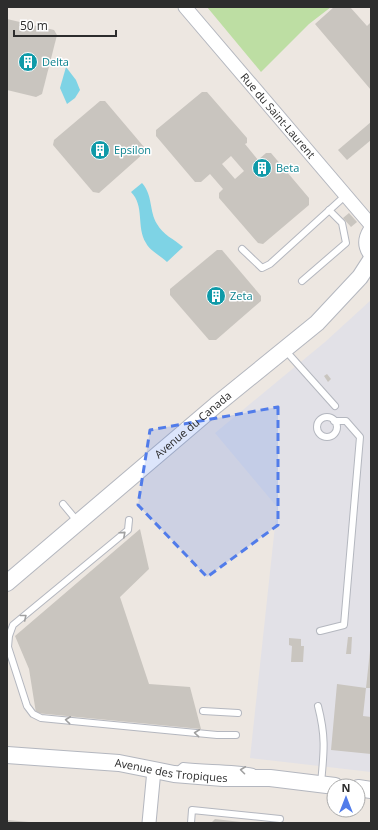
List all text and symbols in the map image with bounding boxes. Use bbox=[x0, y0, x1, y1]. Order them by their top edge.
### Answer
scale bar bbox=[14, 12, 116, 38]
text: 50 m bbox=[20, 17, 48, 34]
building icon: Delta bbox=[17, 51, 39, 73]
place label: Delta bbox=[42, 54, 69, 69]
street label: Rue du Saint-Laurent bbox=[237, 69, 319, 162]
building icon: Epsilon bbox=[89, 139, 111, 161]
place label: Epsilon bbox=[114, 142, 151, 157]
building icon: Beta bbox=[251, 157, 273, 179]
place label: Beta bbox=[276, 160, 299, 175]
building icon: Zeta bbox=[205, 285, 227, 307]
place label: Zeta bbox=[230, 288, 253, 303]
street label: Avenue du Canada bbox=[151, 388, 234, 461]
one-way arrow bbox=[119, 531, 126, 538]
one-way arrow bbox=[19, 615, 26, 622]
one-way arrow bbox=[65, 716, 71, 725]
one-way arrow bbox=[194, 729, 201, 738]
street label: Avenue des Tropiques bbox=[114, 755, 227, 785]
one-way arrow bbox=[240, 766, 246, 775]
north arrow bbox=[326, 778, 366, 818]
text: N bbox=[342, 780, 350, 795]

